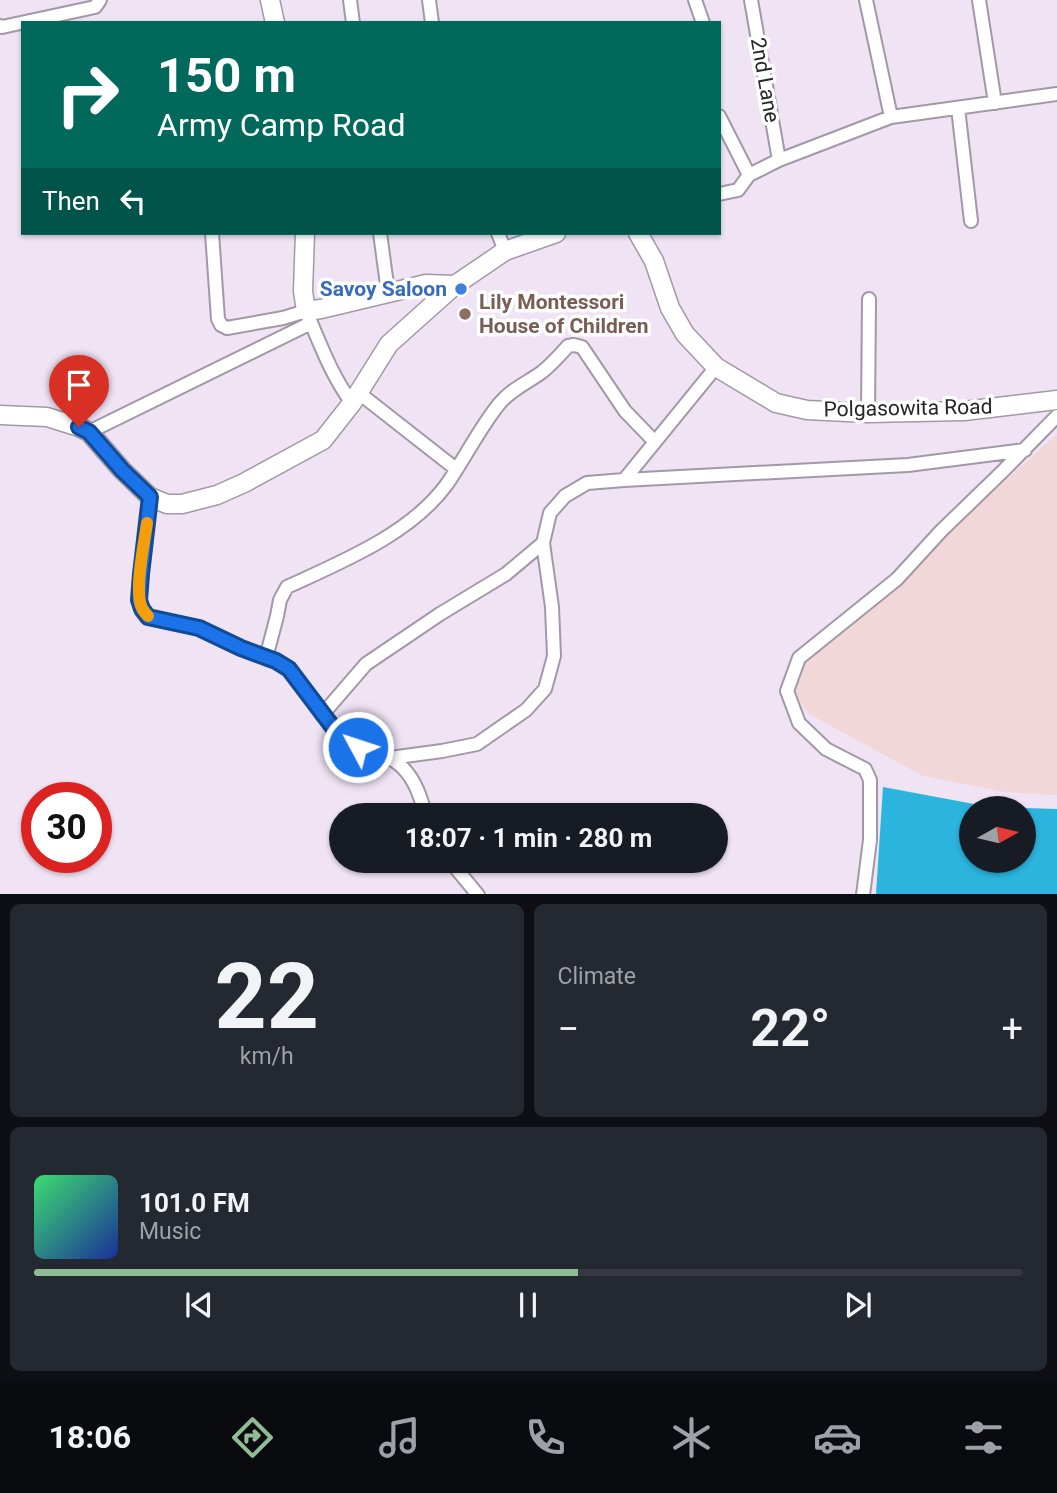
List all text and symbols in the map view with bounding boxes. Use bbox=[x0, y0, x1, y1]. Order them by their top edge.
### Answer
street label: 2nd Lane bbox=[746, 36, 784, 124]
text: 150 m bbox=[157, 47, 296, 104]
icon: right bbox=[42, 49, 133, 140]
text: Army Camp Road bbox=[157, 106, 405, 144]
icon: left bbox=[114, 182, 152, 220]
text: Then bbox=[42, 186, 100, 216]
place label: Savoy Saloon bbox=[320, 277, 447, 301]
marker: Savoy Saloon bbox=[453, 281, 469, 297]
place label: Lily Montessori House of Children bbox=[479, 290, 648, 338]
marker: Lily Montessori House of Children bbox=[457, 306, 473, 322]
pin bbox=[49, 355, 109, 427]
icon: arrive bbox=[60, 366, 98, 404]
street label: Polgasowita Road bbox=[823, 395, 993, 421]
position arrow bbox=[321, 710, 395, 784]
speed limit sign: 30 bbox=[21, 782, 112, 873]
north arrow bbox=[959, 796, 1036, 873]
map controls bbox=[959, 796, 1036, 873]
text: 18:07 · 1 min · 280 m bbox=[405, 823, 652, 853]
text: 22 bbox=[215, 944, 319, 1050]
text: Climate bbox=[558, 963, 636, 990]
text: 22° bbox=[750, 998, 830, 1059]
text: − bbox=[558, 1007, 579, 1051]
text: + bbox=[1001, 1007, 1023, 1051]
text: km/h bbox=[240, 1043, 294, 1070]
text: 101.0 FM bbox=[139, 1188, 250, 1218]
text: Music bbox=[139, 1218, 201, 1245]
icon: previous bbox=[180, 1286, 218, 1324]
icon: pause bbox=[509, 1286, 547, 1324]
icon: next bbox=[839, 1286, 877, 1324]
icon: directions bbox=[228, 1413, 277, 1462]
icon: music bbox=[375, 1413, 424, 1462]
icon: phone bbox=[521, 1413, 570, 1462]
icon: climate bbox=[667, 1413, 716, 1462]
icon: car bbox=[813, 1413, 862, 1462]
icon: filters bbox=[959, 1413, 1008, 1462]
text: 18:06 bbox=[49, 1418, 131, 1456]

